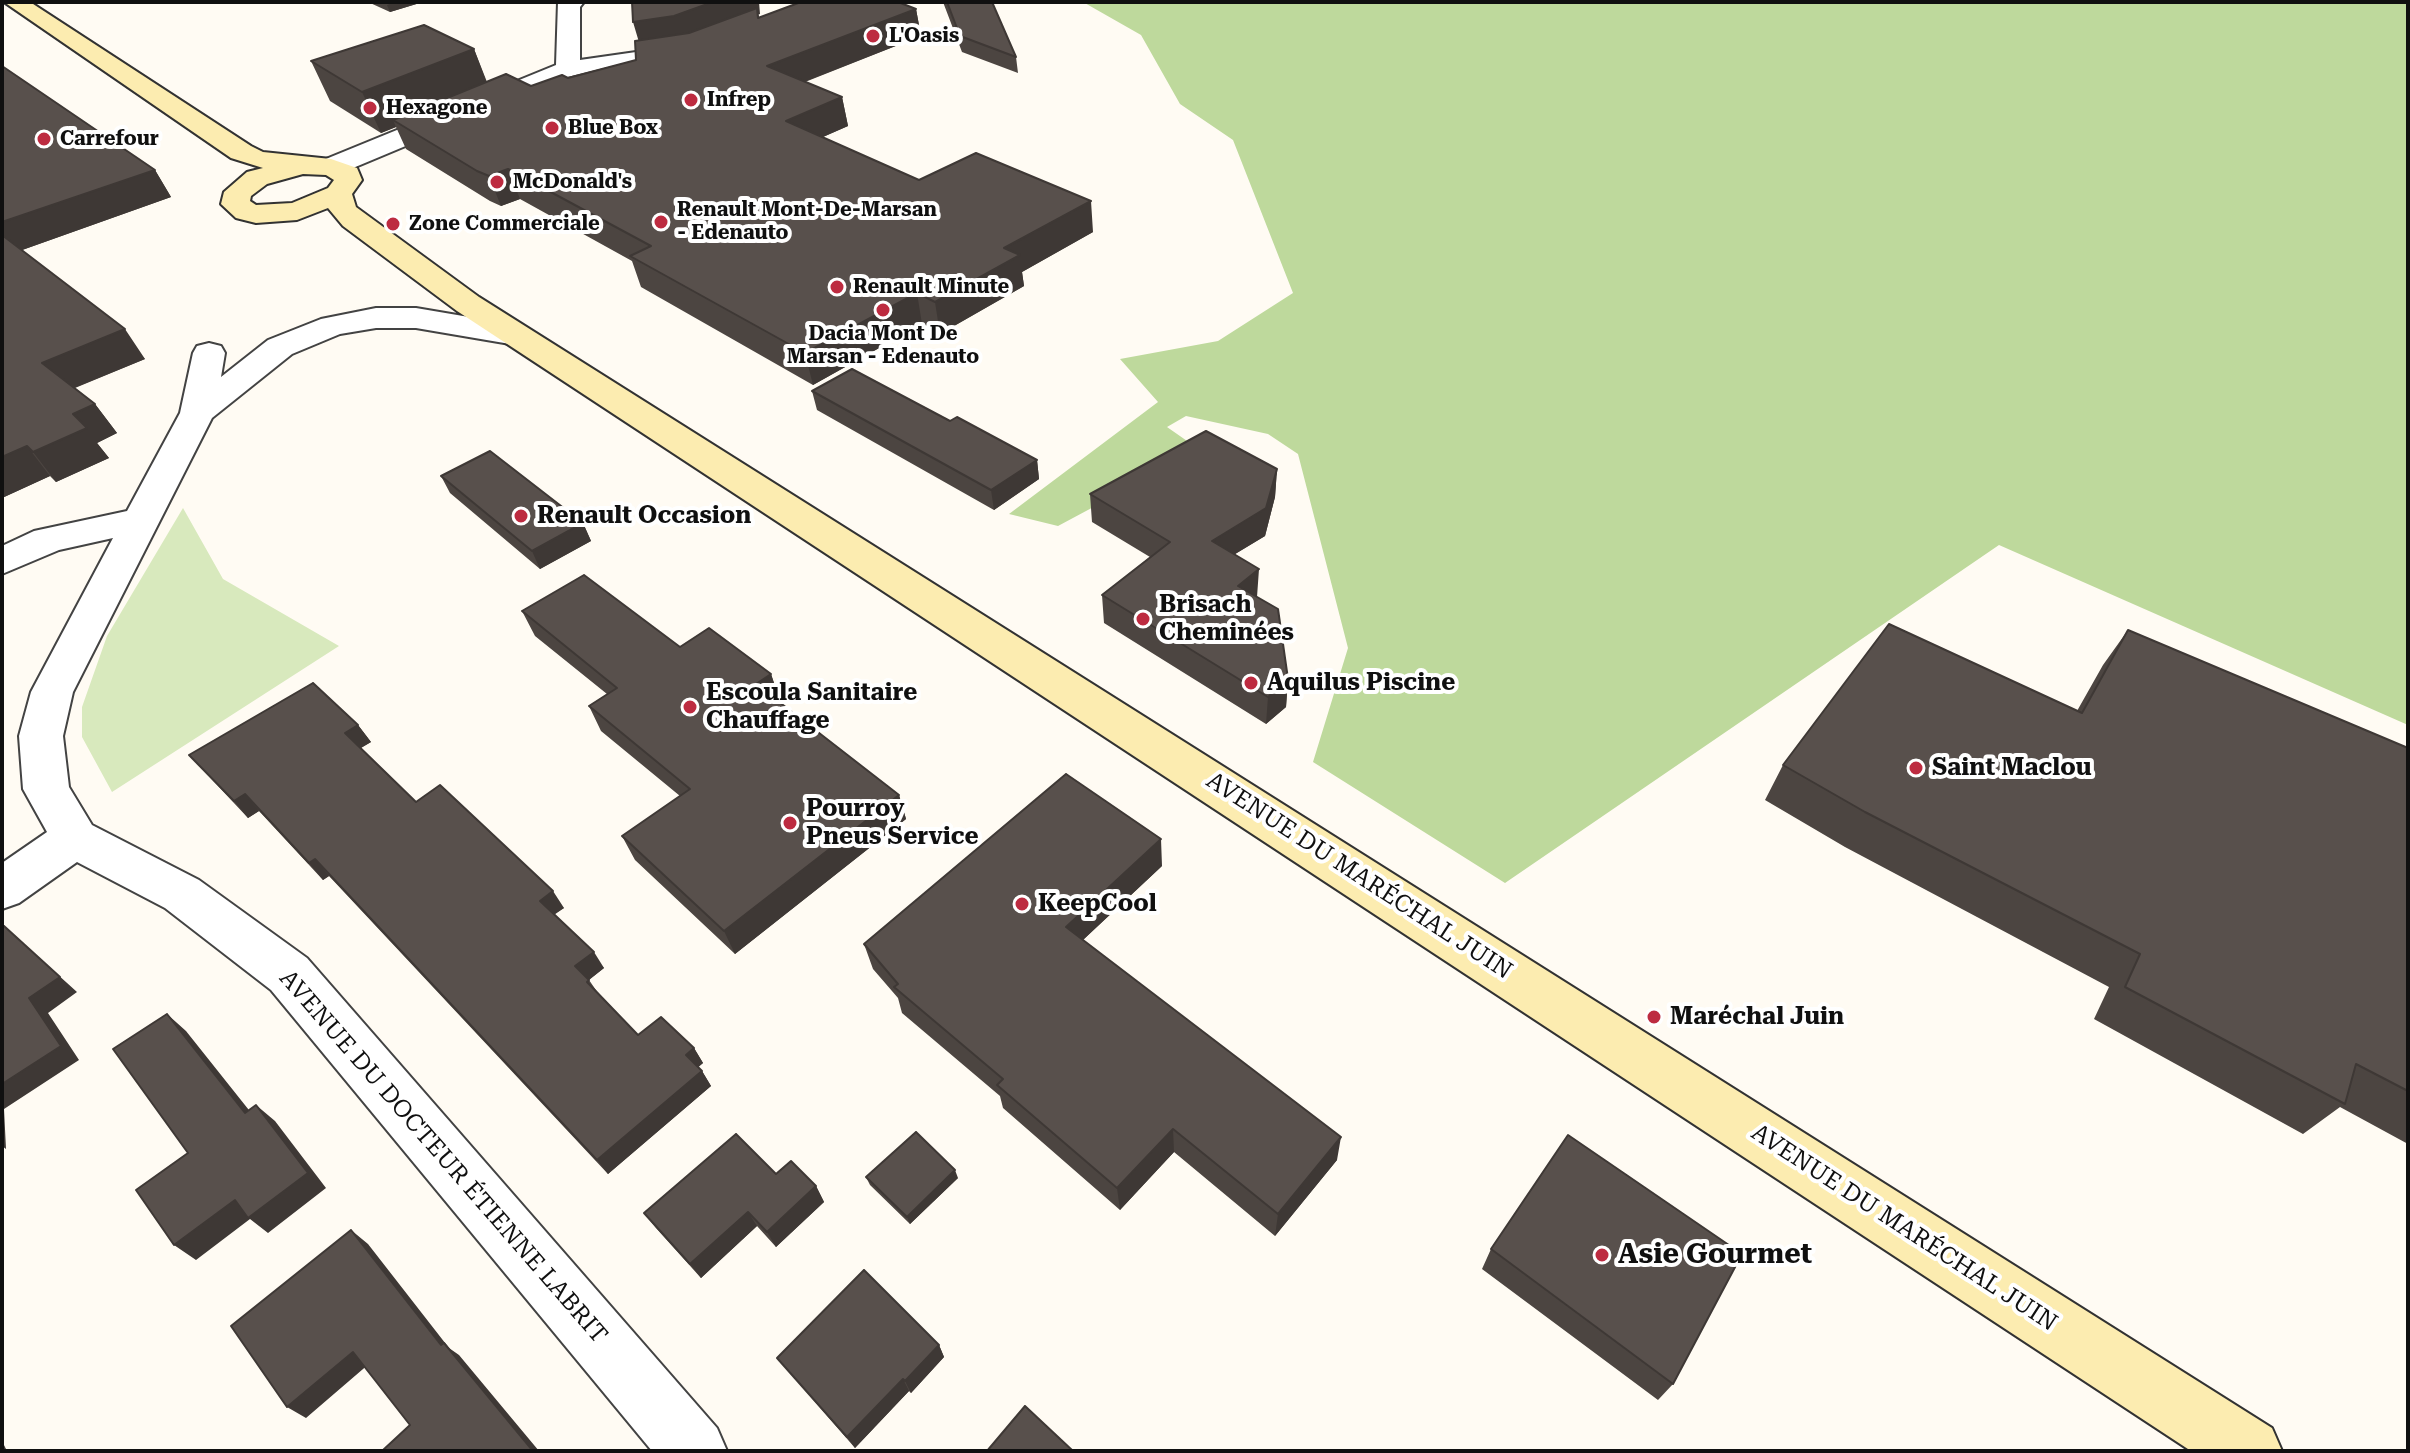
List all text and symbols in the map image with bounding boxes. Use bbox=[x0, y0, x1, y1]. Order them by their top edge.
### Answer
place label: L'Oasis bbox=[889, 24, 959, 48]
marker: L'Oasis bbox=[864, 27, 882, 45]
place label: Infrep bbox=[707, 88, 771, 112]
marker: Infrep bbox=[682, 91, 700, 109]
place label: Hexagone bbox=[386, 96, 487, 120]
marker: Hexagone bbox=[361, 99, 379, 117]
place label: Blue Box bbox=[568, 116, 658, 140]
marker: Blue Box bbox=[543, 119, 561, 137]
place label: Carrefour bbox=[60, 127, 159, 151]
marker: Carrefour bbox=[35, 130, 53, 148]
place label: McDonald's bbox=[513, 170, 632, 194]
marker: McDonald's bbox=[488, 173, 506, 191]
place label: Renault Mont-De-Marsan - Edenauto bbox=[677, 198, 937, 245]
place label: Zone Commerciale bbox=[409, 212, 600, 236]
marker: Renault Mont-De-Marsan - Edenauto bbox=[652, 213, 670, 231]
marker: Zone Commerciale bbox=[384, 215, 402, 233]
place label: Renault Minute bbox=[853, 275, 1009, 299]
marker: Renault Minute bbox=[828, 278, 846, 296]
marker: Dacia Mont De Marsan - Edenauto bbox=[874, 301, 892, 319]
place label: Dacia Mont De Marsan - Edenauto bbox=[787, 322, 979, 369]
place label: Renault Occasion bbox=[537, 502, 751, 530]
marker: Renault Occasion bbox=[512, 507, 530, 525]
place label: Brisach Cheminées bbox=[1159, 591, 1294, 647]
marker: Brisach Cheminées bbox=[1134, 610, 1152, 628]
place label: Aquilus Piscine bbox=[1267, 669, 1455, 697]
marker: Aquilus Piscine bbox=[1242, 674, 1260, 692]
place label: Escoula Sanitaire Chauffage bbox=[706, 679, 917, 735]
marker: Escoula Sanitaire Chauffage bbox=[681, 698, 699, 716]
place label: Saint Maclou bbox=[1932, 754, 2091, 782]
marker: Saint Maclou bbox=[1907, 759, 1925, 777]
street label: AVENUE DU MARÉCHAL JUIN bbox=[1201, 766, 1517, 986]
place label: Pourroy Pneus Service bbox=[806, 795, 978, 851]
marker: Pourroy Pneus Service bbox=[781, 814, 799, 832]
place label: KeepCool bbox=[1038, 890, 1157, 918]
marker: KeepCool bbox=[1013, 895, 1031, 913]
street label: AVENUE DU DOCTEUR ÉTIENNE LABRIT bbox=[273, 964, 613, 1350]
place label: Maréchal Juin bbox=[1670, 1003, 1844, 1031]
marker: Maréchal Juin bbox=[1645, 1008, 1663, 1026]
street label: AVENUE DU MARÉCHAL JUIN bbox=[1746, 1118, 2062, 1338]
place label: Asie Gourmet bbox=[1618, 1238, 1812, 1272]
marker: Asie Gourmet bbox=[1593, 1246, 1611, 1264]

